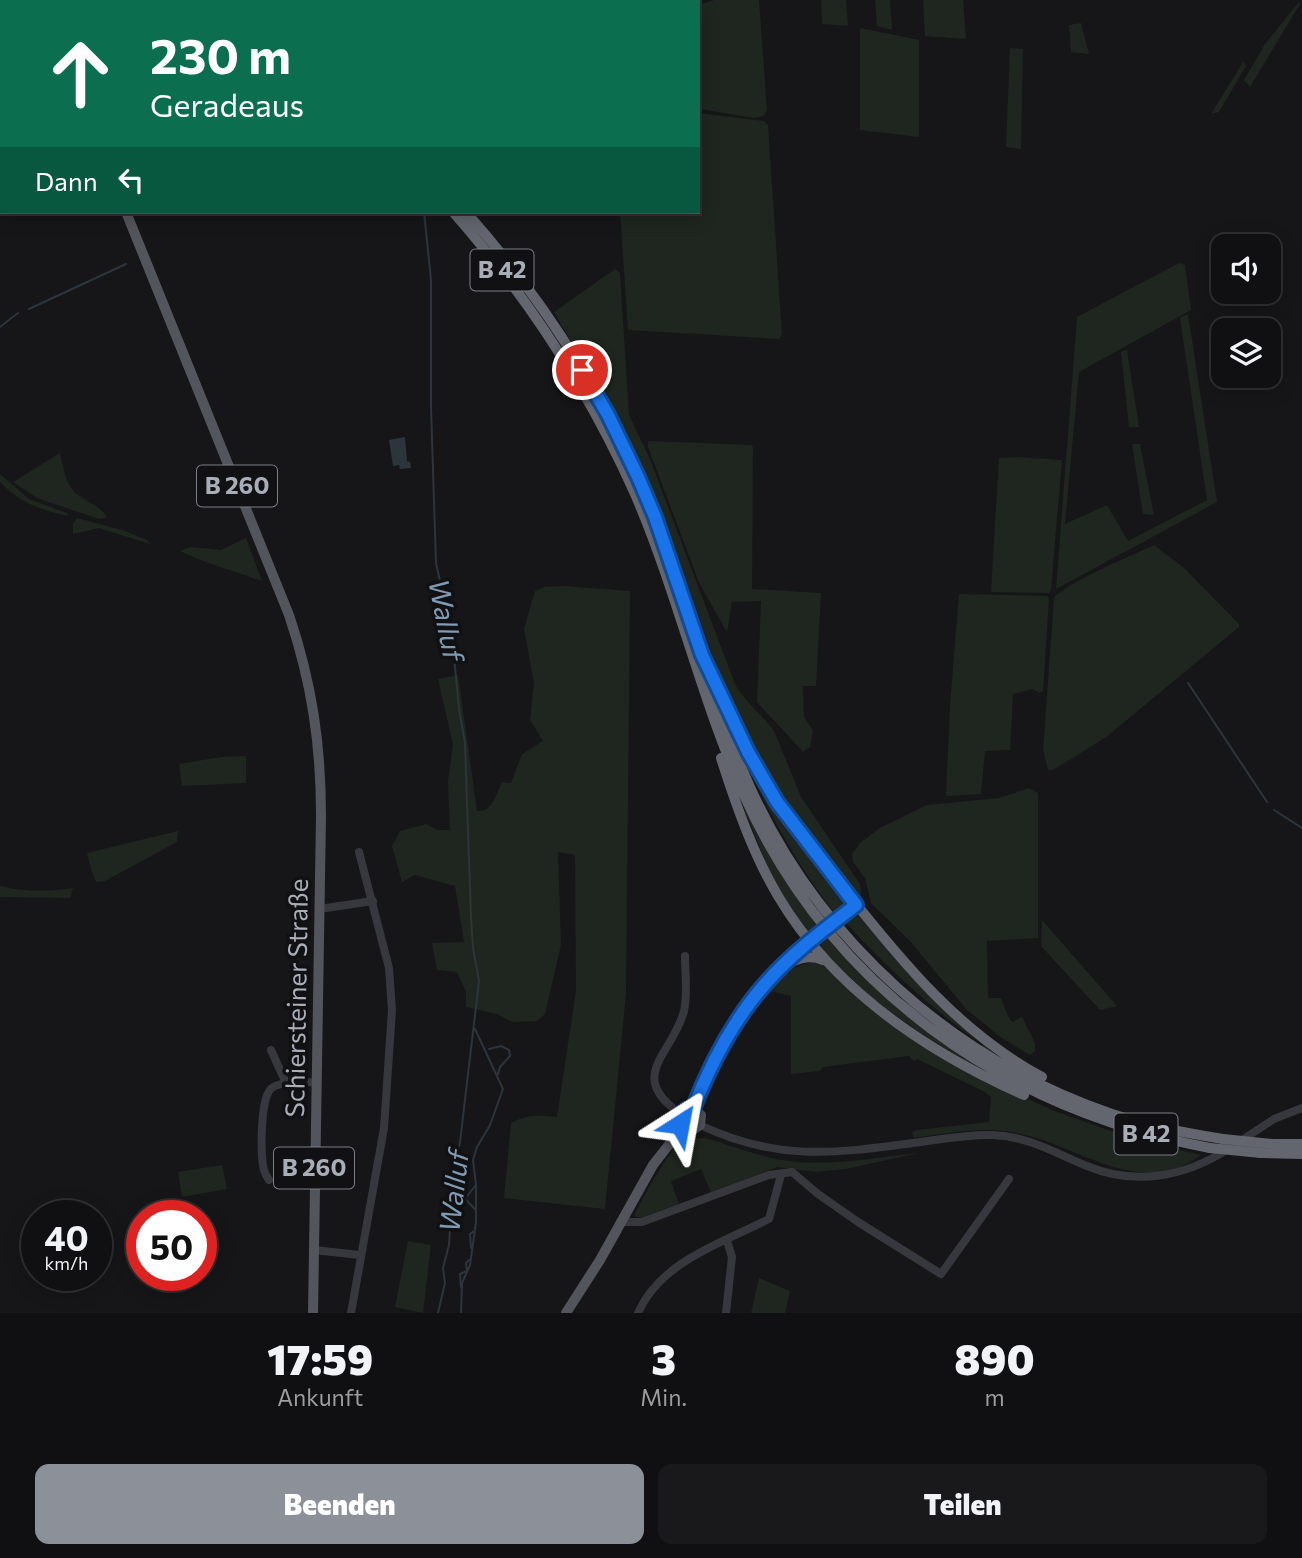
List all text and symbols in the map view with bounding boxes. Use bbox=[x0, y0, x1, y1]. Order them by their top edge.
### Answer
text: 230 m bbox=[150, 24, 291, 84]
icon: ahead bbox=[35, 28, 126, 119]
text: Geradeaus bbox=[150, 84, 304, 124]
icon: left bbox=[112, 161, 150, 199]
text: Dann bbox=[35, 165, 98, 196]
map controls bbox=[1211, 234, 1281, 388]
button: sound bbox=[1211, 234, 1281, 304]
road number: B 42 bbox=[470, 249, 534, 290]
button: layers bbox=[1211, 318, 1281, 388]
pin bbox=[552, 340, 612, 400]
icon: arrive bbox=[563, 351, 601, 389]
road number: B 260 bbox=[197, 466, 277, 506]
water label: Walluf bbox=[422, 576, 472, 667]
street label: Schiersteiner Straße bbox=[278, 878, 313, 1118]
position arrow bbox=[643, 1087, 717, 1161]
road number: B 42 bbox=[1114, 1114, 1178, 1154]
water label: Walluf bbox=[431, 1145, 475, 1234]
road number: B 260 bbox=[274, 1148, 354, 1188]
speed limit sign: 50 bbox=[126, 1200, 217, 1291]
text: 40 bbox=[44, 1215, 89, 1258]
text: km/h bbox=[45, 1252, 88, 1274]
text: 17:59 bbox=[267, 1332, 373, 1384]
text: 3 bbox=[651, 1332, 676, 1384]
text: 890 bbox=[954, 1332, 1035, 1384]
text: Ankunft bbox=[277, 1383, 363, 1411]
text: Min. bbox=[640, 1383, 687, 1411]
text: m bbox=[984, 1383, 1004, 1411]
button: Beenden bbox=[35, 1464, 644, 1544]
button: Teilen bbox=[658, 1464, 1267, 1544]

